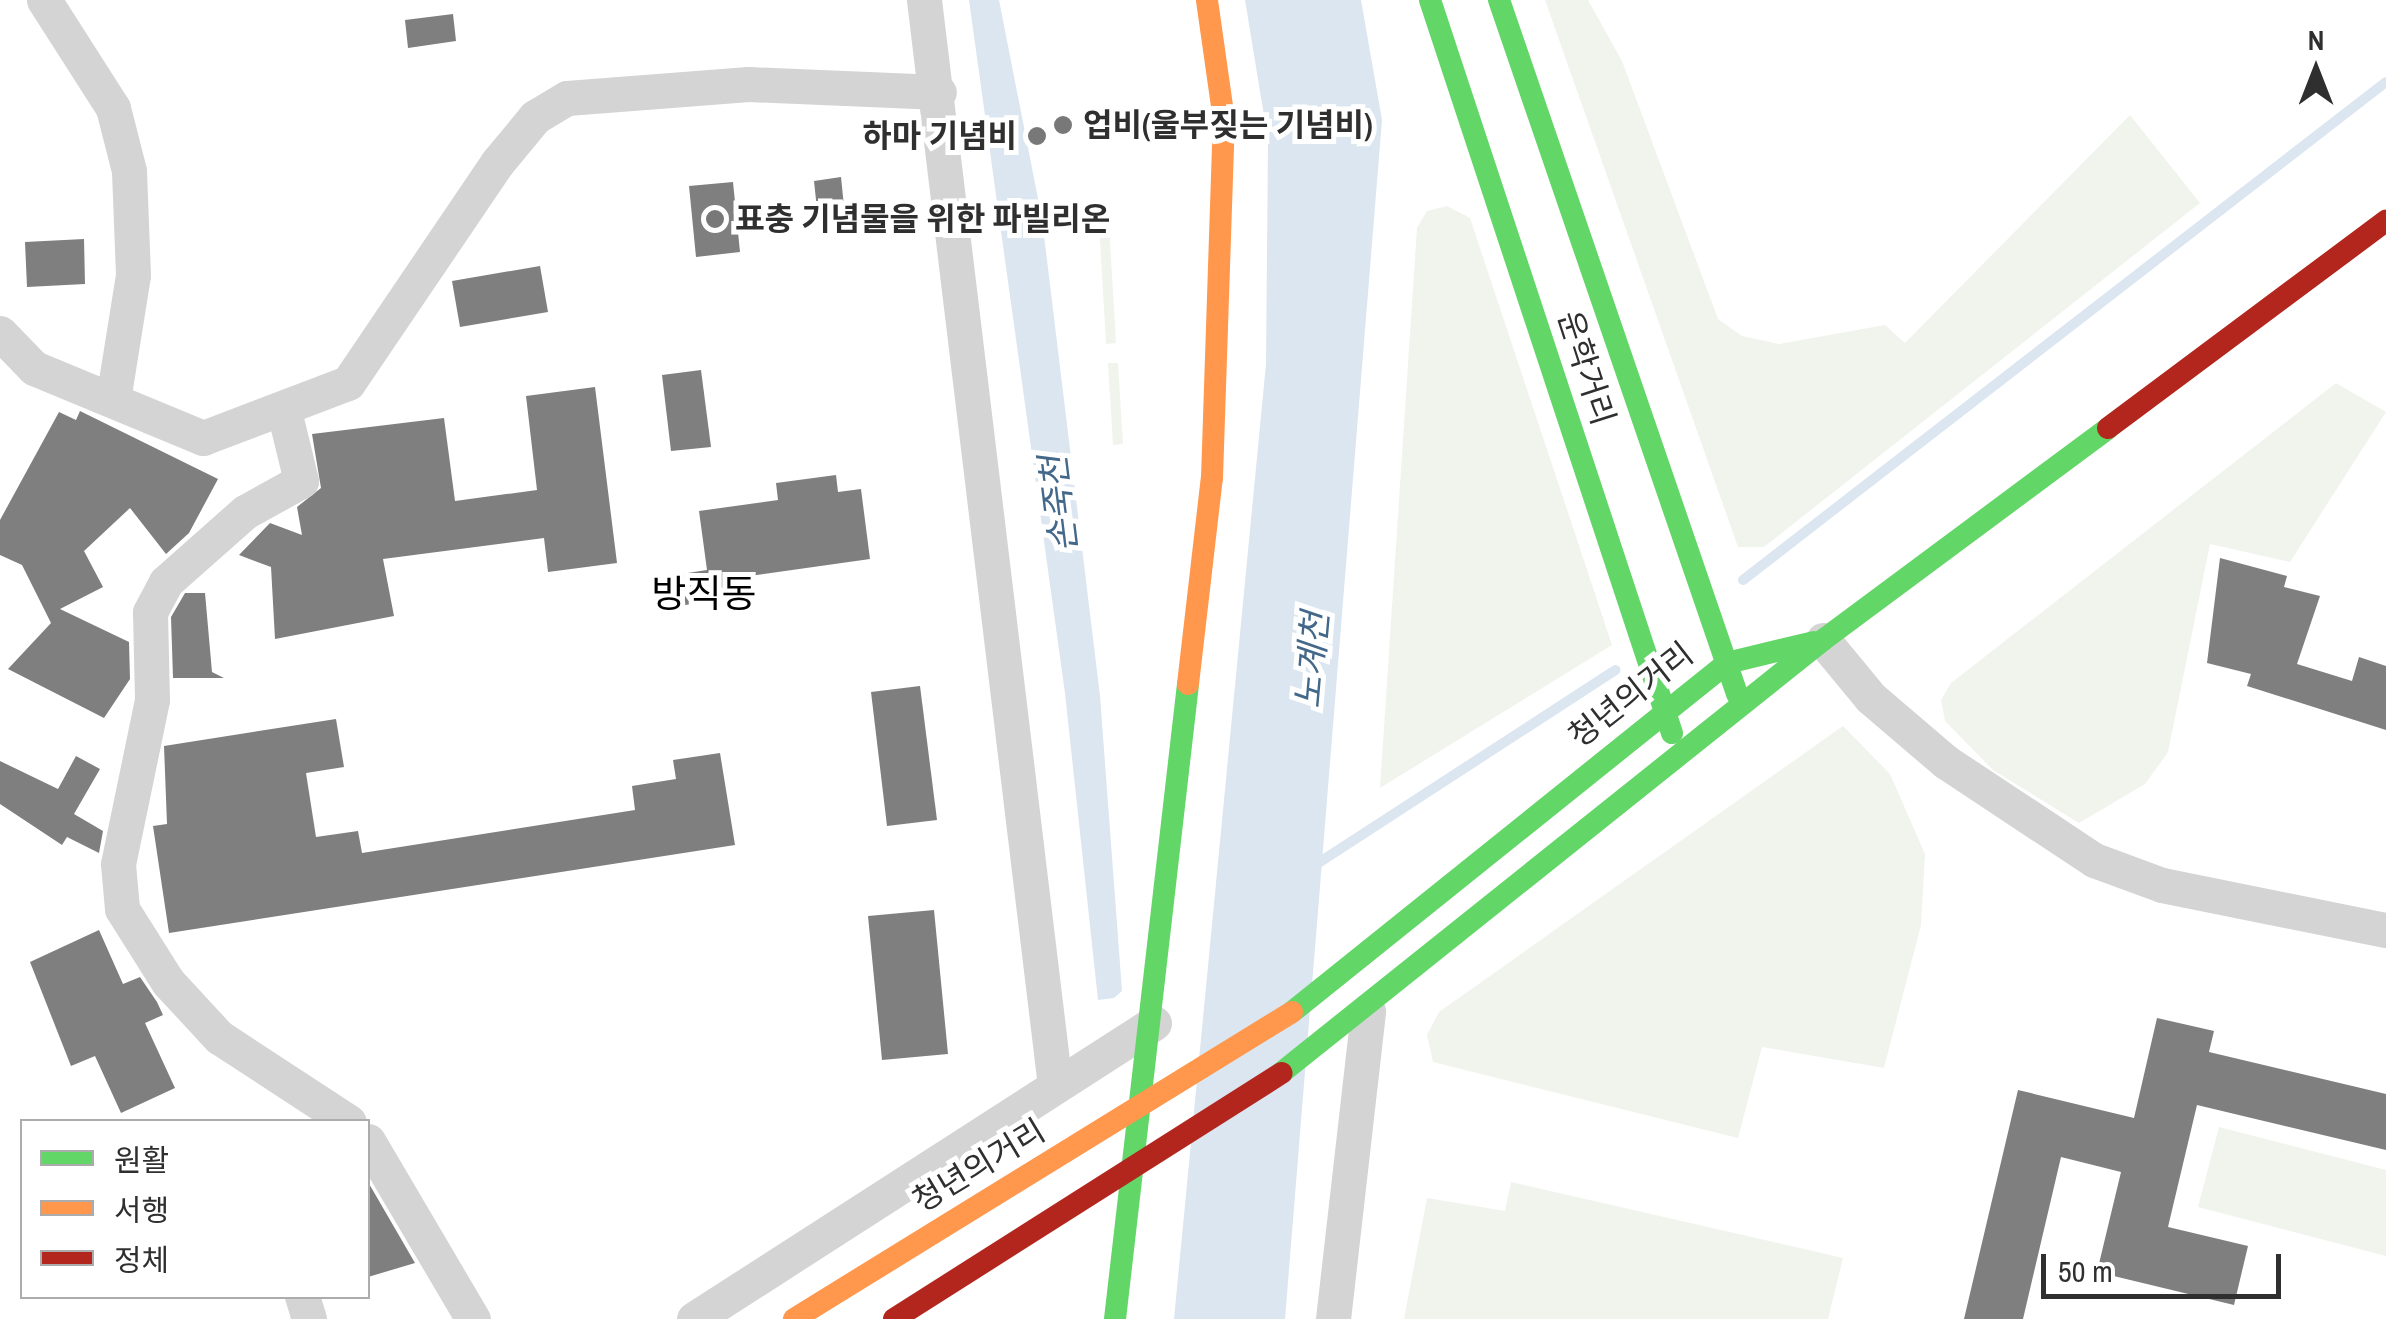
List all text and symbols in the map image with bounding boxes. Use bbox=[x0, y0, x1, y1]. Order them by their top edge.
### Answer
north arrow bbox=[2266, 20, 2366, 120]
text: N bbox=[2308, 21, 2324, 59]
place label: 업비(울부짖는 기념비) bbox=[1083, 106, 1373, 144]
marker: 업비(울부짖는 기념비) bbox=[1052, 114, 1074, 136]
place label: 하마 기념비 bbox=[863, 117, 1017, 155]
marker: 하마 기념비 bbox=[1026, 125, 1048, 147]
place label: 표충 기념물을 위한 파빌리온 bbox=[735, 200, 1110, 238]
marker: 표충 기념물을 위한 파빌리온 bbox=[704, 208, 726, 230]
street label: 운학거리 bbox=[1550, 306, 1622, 430]
water label: 손죽천 bbox=[1032, 454, 1086, 554]
district label: 방직동 bbox=[652, 571, 756, 617]
water label: 노계천 bbox=[1287, 610, 1337, 710]
street label: 청년의거리 bbox=[1561, 635, 1701, 755]
street label: 청년의거리 bbox=[906, 1112, 1052, 1220]
legend bbox=[20, 1119, 370, 1299]
text: 원활 bbox=[114, 1140, 169, 1180]
text: 서행 bbox=[114, 1190, 169, 1230]
scale bar bbox=[2046, 1234, 2286, 1296]
text: 정체 bbox=[114, 1240, 169, 1280]
text: 50 m bbox=[2058, 1251, 2113, 1291]

